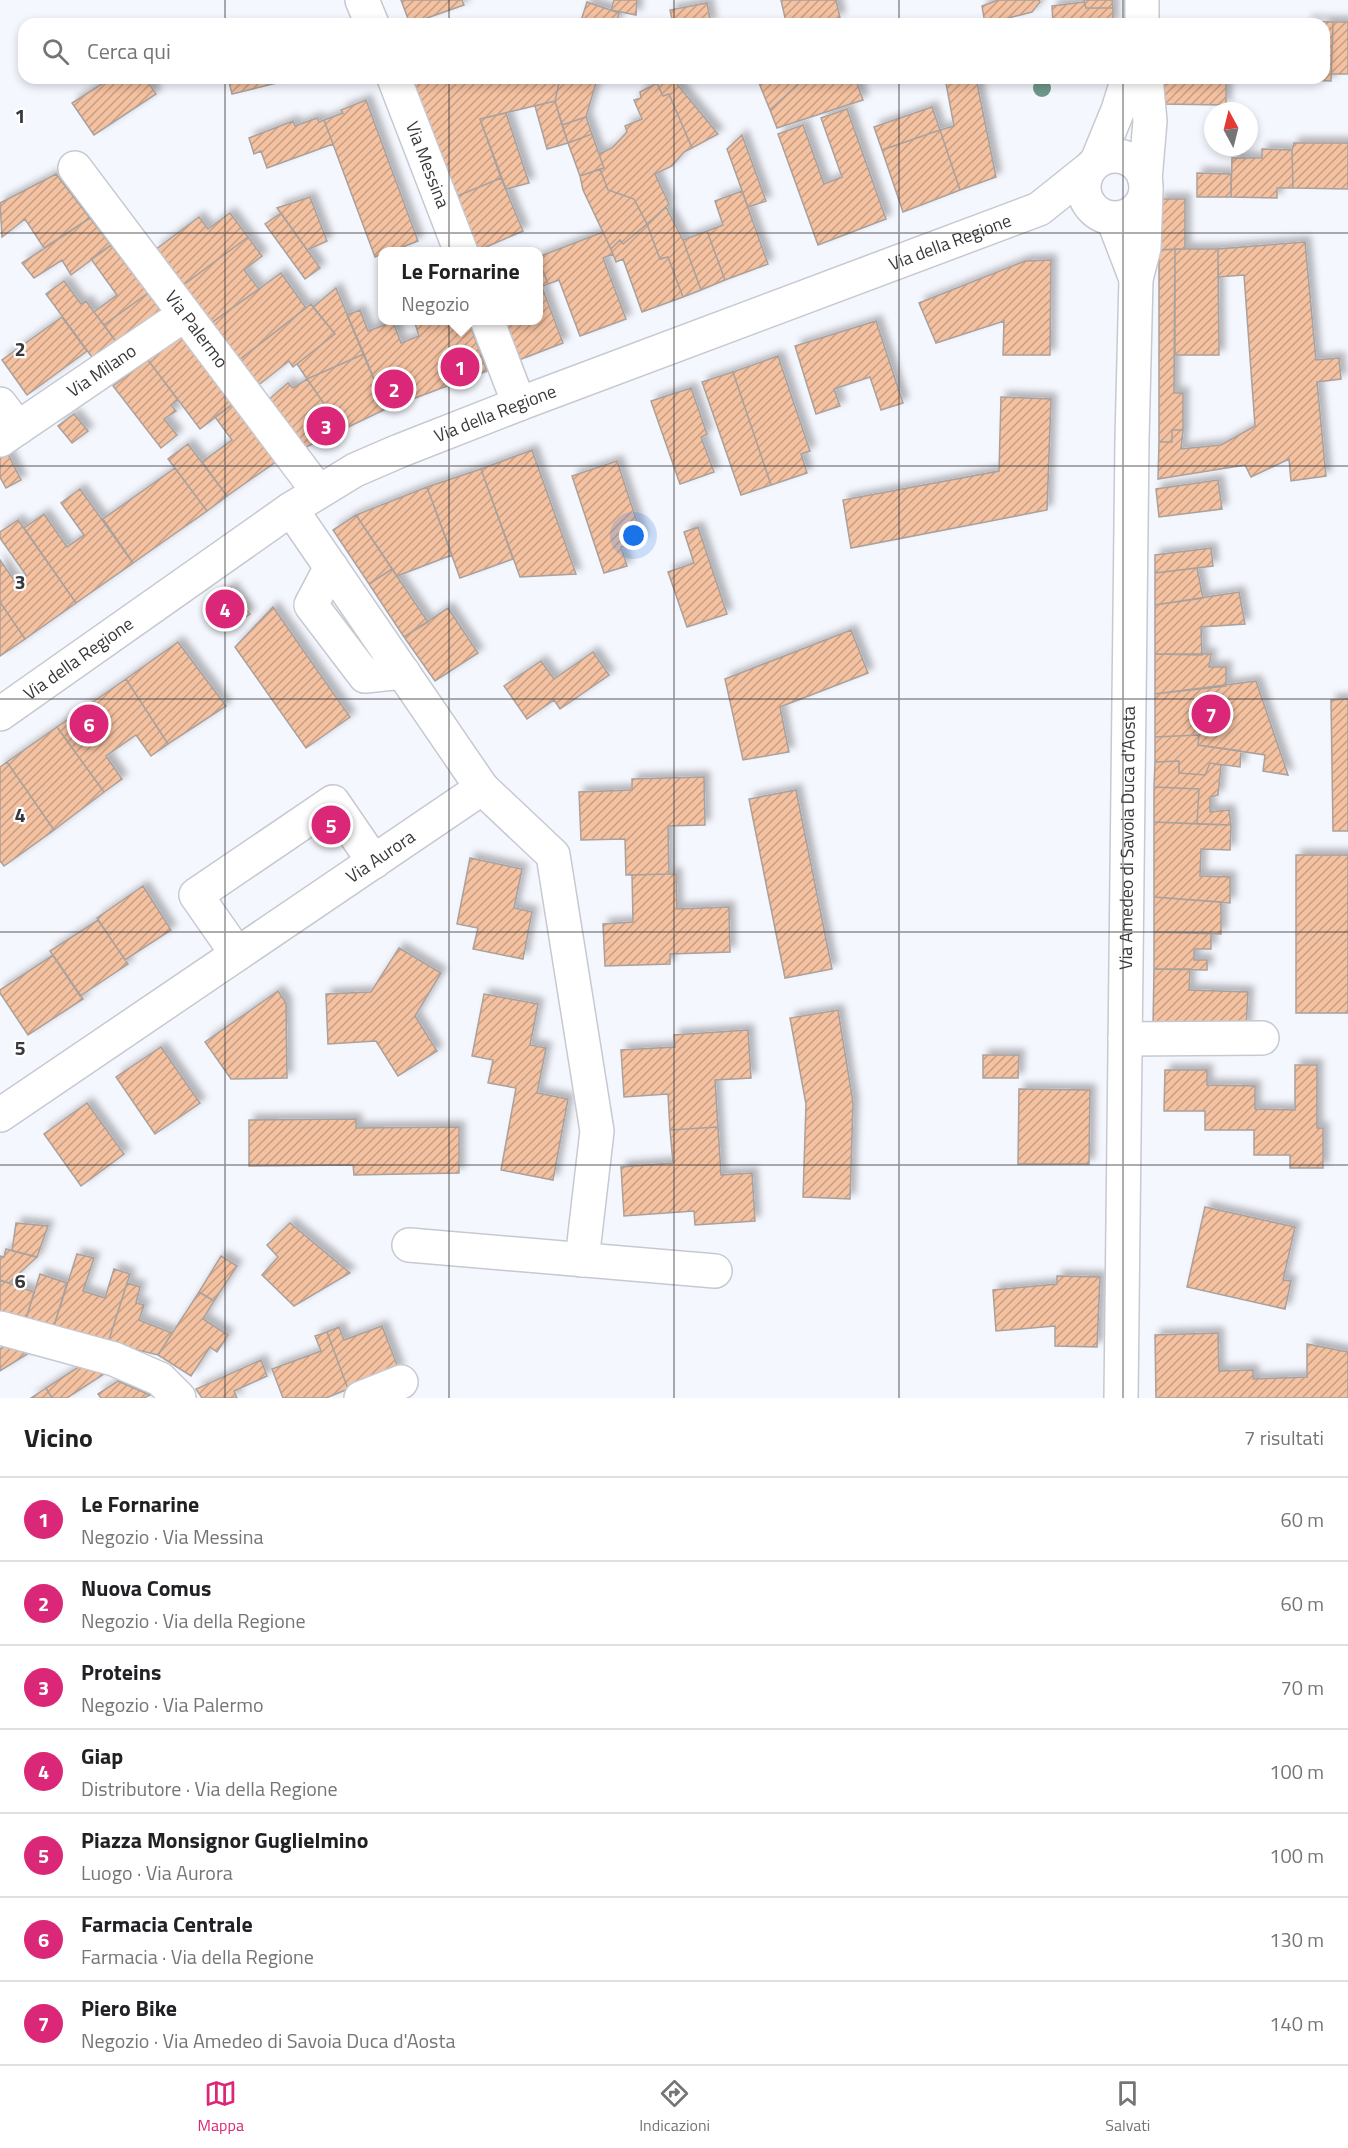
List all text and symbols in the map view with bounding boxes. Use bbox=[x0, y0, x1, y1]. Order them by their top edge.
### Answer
search box bbox=[18, 18, 1330, 84]
text: Cerca qui bbox=[87, 34, 171, 68]
icon: search bbox=[39, 35, 72, 68]
text: 1 bbox=[14, 100, 26, 131]
north arrow bbox=[1204, 102, 1258, 156]
street label: Via Messina bbox=[399, 117, 457, 212]
street label: Via della Regione bbox=[885, 207, 1015, 277]
popup bbox=[378, 247, 543, 325]
text: Le Fornarine bbox=[401, 254, 520, 288]
street label: Via Palermo bbox=[159, 285, 235, 374]
text: Negozio bbox=[401, 288, 470, 319]
text: 2 bbox=[14, 333, 26, 364]
street label: Via Milano bbox=[61, 337, 142, 404]
pin: 1 bbox=[440, 344, 480, 389]
pin: 2 bbox=[374, 366, 414, 412]
street label: Via della Regione bbox=[430, 377, 560, 449]
pin: 3 bbox=[306, 404, 346, 448]
your location bbox=[619, 521, 648, 550]
text: 3 bbox=[14, 566, 26, 597]
pin: 4 bbox=[206, 586, 244, 632]
street label: Via della Regione bbox=[18, 610, 139, 706]
pin: 7 bbox=[1192, 692, 1230, 736]
pin: 6 bbox=[70, 702, 109, 746]
street label: Via Amedeo di Savoia Duca d'Aosta bbox=[1112, 706, 1142, 970]
text: 4 bbox=[14, 799, 26, 830]
pin: 5 bbox=[312, 802, 350, 848]
street label: Via Aurora bbox=[340, 823, 420, 890]
text: 5 bbox=[14, 1032, 26, 1063]
text: 6 bbox=[14, 1265, 26, 1296]
text: Vicino bbox=[24, 1418, 93, 1457]
text: 7 risultati bbox=[1244, 1422, 1324, 1453]
text: Le Fornarine bbox=[81, 1487, 199, 1521]
text: 1 bbox=[38, 1504, 49, 1535]
text: 60 m bbox=[1280, 1504, 1324, 1535]
text: Negozio · Via Messina bbox=[81, 1521, 263, 1552]
text: Nuova Comus bbox=[81, 1571, 211, 1605]
text: 2 bbox=[38, 1588, 49, 1619]
text: 60 m bbox=[1280, 1588, 1324, 1619]
text: Negozio · Via della Regione bbox=[81, 1605, 306, 1636]
text: Proteins bbox=[81, 1655, 161, 1689]
text: 3 bbox=[38, 1672, 49, 1703]
text: 70 m bbox=[1280, 1672, 1324, 1703]
text: Negozio · Via Palermo bbox=[81, 1689, 264, 1720]
text: Giap bbox=[81, 1739, 123, 1773]
text: 4 bbox=[38, 1756, 49, 1787]
text: 100 m bbox=[1269, 1756, 1324, 1787]
text: Distributore · Via della Regione bbox=[81, 1773, 338, 1804]
text: Piazza Monsignor Guglielmino bbox=[81, 1823, 368, 1857]
text: 5 bbox=[38, 1840, 49, 1871]
text: 100 m bbox=[1269, 1840, 1324, 1871]
text: Luogo · Via Aurora bbox=[81, 1857, 233, 1888]
text: Farmacia Centrale bbox=[81, 1907, 253, 1941]
text: 6 bbox=[38, 1924, 49, 1955]
text: 130 m bbox=[1269, 1924, 1324, 1955]
text: Farmacia · Via della Regione bbox=[81, 1941, 314, 1972]
text: Piero Bike bbox=[81, 1991, 177, 2025]
text: 7 bbox=[38, 2008, 49, 2039]
text: 140 m bbox=[1269, 2008, 1324, 2039]
text: Negozio · Via Amedeo di Savoia Duca d'Aosta bbox=[81, 2025, 455, 2056]
tab: Mappa bbox=[198, 2077, 244, 2137]
tab: Indicazioni bbox=[639, 2077, 710, 2137]
tab: Salvati bbox=[1105, 2077, 1150, 2137]

